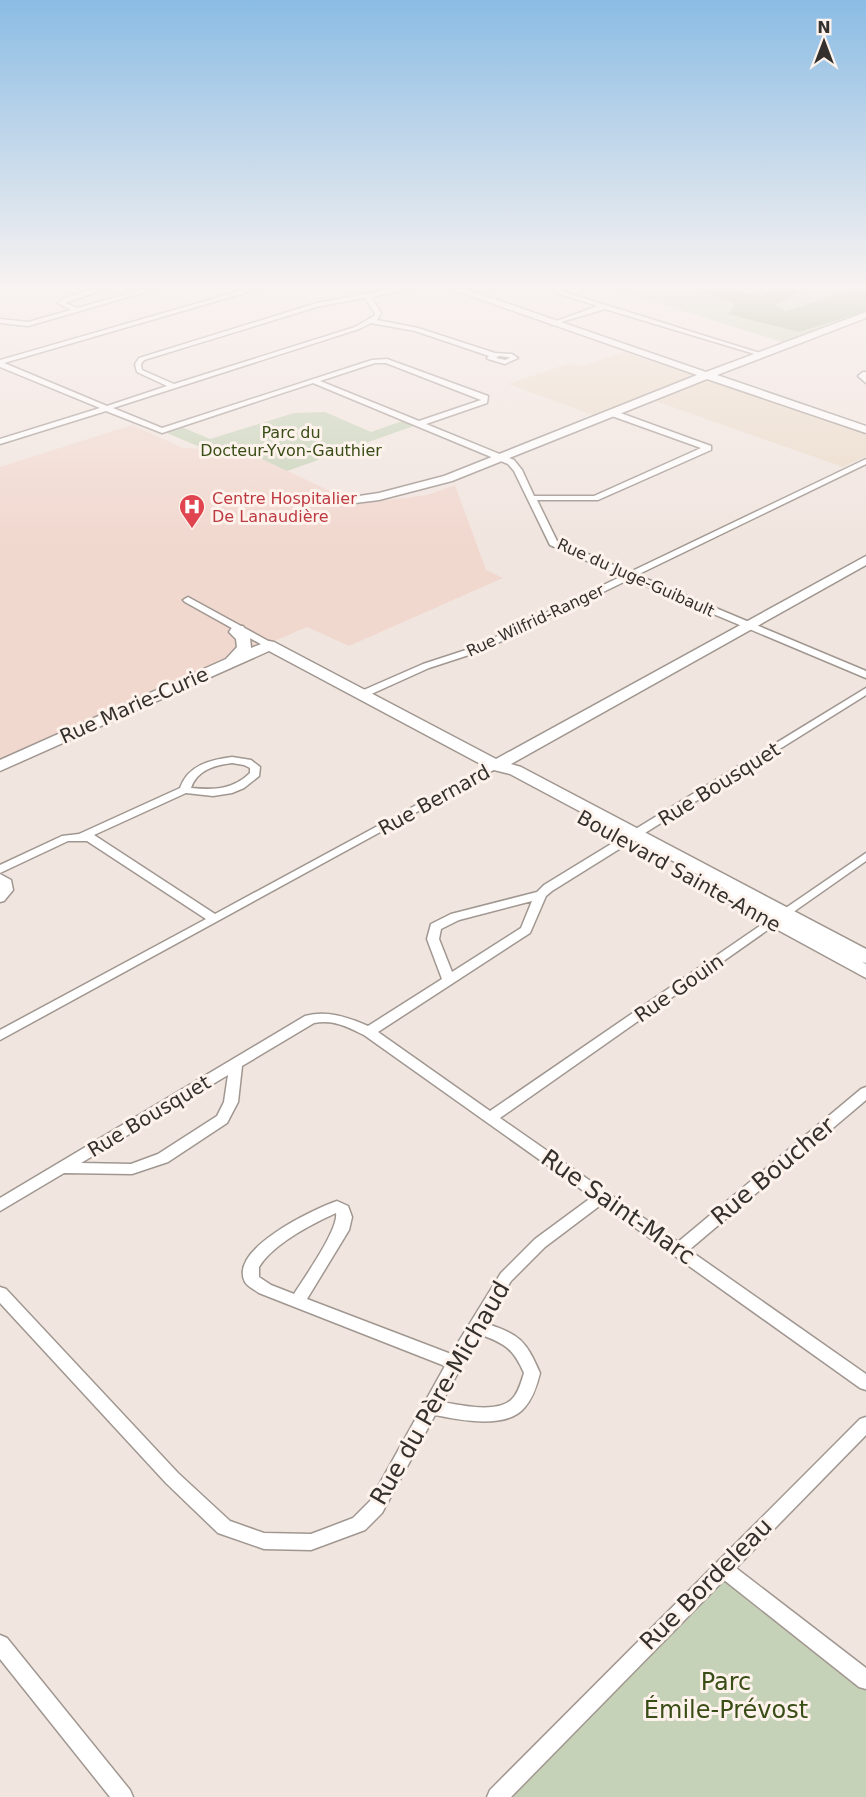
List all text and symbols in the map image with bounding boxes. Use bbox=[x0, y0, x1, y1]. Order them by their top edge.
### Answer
north arrow bbox=[794, 12, 854, 72]
text: N bbox=[817, 18, 831, 37]
park label: Parc du Docteur-Yvon-Gauthier bbox=[200, 423, 382, 460]
place label: Centre Hospitalier De Lanaudière bbox=[212, 489, 357, 526]
hospital icon: Centre Hospitalier De Lanaudière bbox=[177, 492, 207, 530]
street label: Rue du Juge-Guibault bbox=[554, 534, 717, 621]
street label: Rue Wilfrid-Ranger bbox=[463, 580, 607, 661]
street label: Rue Marie-Curie bbox=[56, 662, 212, 748]
street label: Rue Bousquet bbox=[654, 737, 784, 831]
street label: Rue Bernard bbox=[374, 760, 494, 840]
street label: Boulevard Sainte-Anne bbox=[573, 805, 785, 937]
street label: Rue Gouin bbox=[630, 949, 728, 1027]
street label: Rue Bousquet bbox=[83, 1070, 215, 1162]
street label: Rue Boucher bbox=[706, 1111, 841, 1231]
street label: Rue Saint-Marc bbox=[536, 1144, 700, 1270]
street label: Rue du Père-Michaud bbox=[365, 1276, 515, 1510]
street label: Rue Bordeleau bbox=[634, 1512, 778, 1656]
park label: Parc Émile-Prévost bbox=[644, 1668, 808, 1724]

